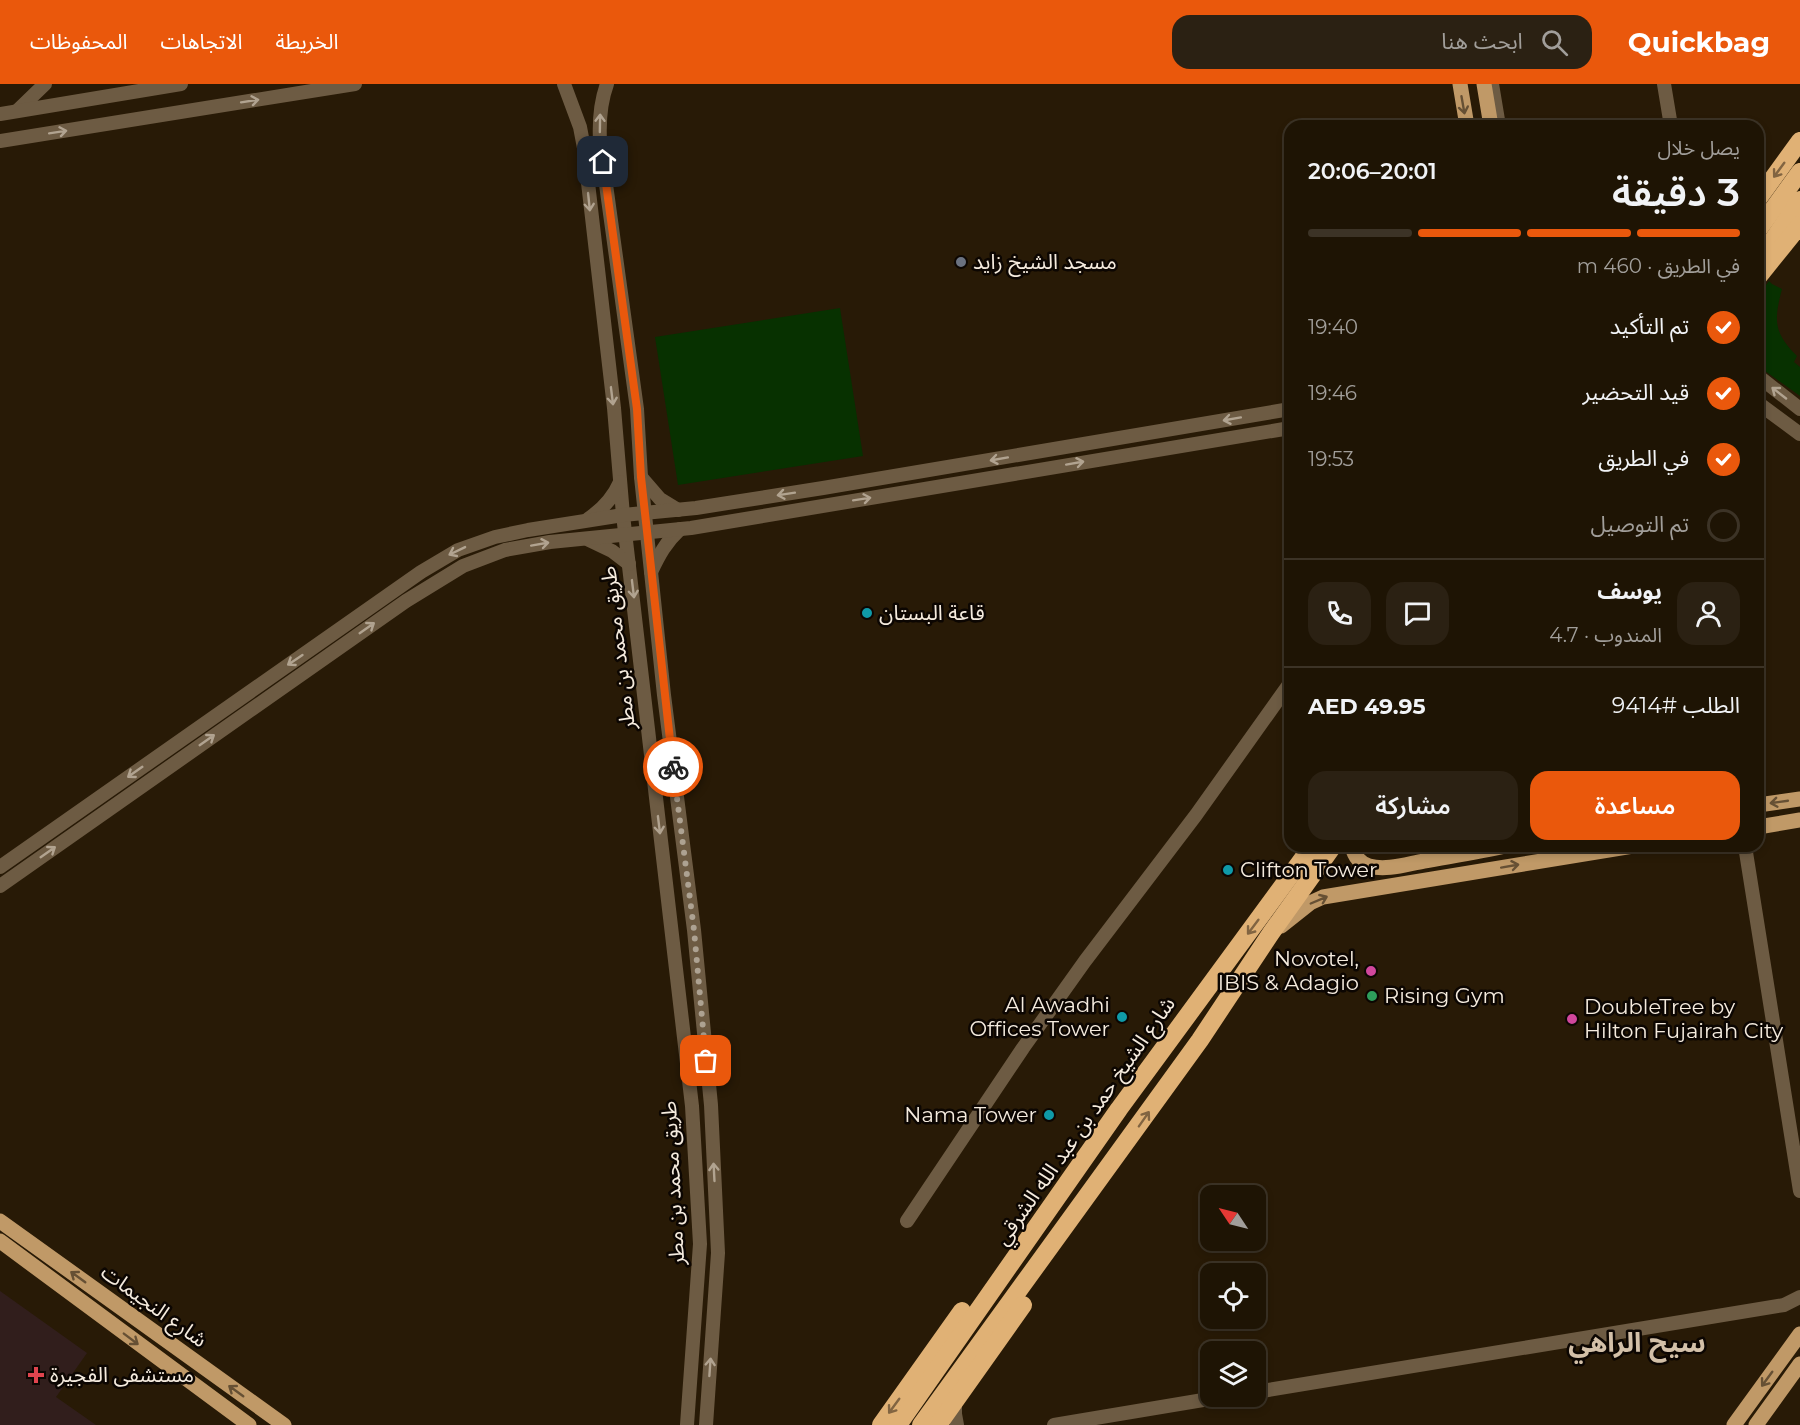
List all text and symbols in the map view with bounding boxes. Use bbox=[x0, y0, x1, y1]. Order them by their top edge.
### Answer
search box bbox=[1172, 15, 1592, 69]
text: Quickbag bbox=[1628, 25, 1770, 59]
icon: search bbox=[1538, 26, 1571, 59]
text: ابحث هنا bbox=[1441, 28, 1523, 55]
text: المحفوظات bbox=[30, 29, 127, 54]
text: الاتجاهات bbox=[160, 29, 242, 54]
text: الخريطة bbox=[275, 29, 338, 54]
one-way arrow bbox=[240, 95, 260, 106]
one-way arrow bbox=[1458, 95, 1469, 114]
one-way arrow bbox=[594, 113, 606, 133]
one-way arrow bbox=[47, 126, 67, 137]
pin bbox=[577, 136, 628, 187]
text: يصل خلال bbox=[1658, 136, 1740, 160]
icon: home bbox=[586, 145, 619, 178]
text: 20:01–20:06 bbox=[1308, 158, 1437, 185]
one-way arrow bbox=[1773, 161, 1785, 177]
text: 3 دقيقة bbox=[1612, 168, 1740, 216]
one-way arrow bbox=[584, 191, 595, 211]
place label: مسجد الشيخ زايد bbox=[973, 249, 1117, 277]
text: في الطريق · 460 m bbox=[1577, 254, 1740, 278]
marker: مسجد الشيخ زايد bbox=[954, 255, 968, 269]
icon: check bbox=[1707, 311, 1740, 344]
text: تم التأكيد bbox=[1610, 313, 1689, 340]
text: 19:40 bbox=[1308, 315, 1358, 339]
icon: check bbox=[1707, 377, 1740, 410]
text: قيد التحضير bbox=[1583, 379, 1689, 406]
text: 19:46 bbox=[1308, 381, 1357, 405]
one-way arrow bbox=[607, 385, 618, 405]
one-way arrow bbox=[1771, 386, 1787, 399]
one-way arrow bbox=[1223, 414, 1243, 425]
icon: check bbox=[1707, 443, 1740, 476]
text: في الطريق bbox=[1598, 445, 1689, 472]
text: 19:53 bbox=[1308, 447, 1354, 471]
one-way arrow bbox=[990, 454, 1009, 465]
one-way arrow bbox=[1064, 458, 1084, 469]
one-way arrow bbox=[776, 489, 796, 500]
one-way arrow bbox=[851, 493, 871, 504]
text: تم التوصيل bbox=[1591, 511, 1689, 538]
one-way arrow bbox=[530, 538, 549, 549]
one-way arrow bbox=[448, 546, 466, 558]
street label: طريق محمد بن مطر bbox=[595, 565, 641, 732]
text: يوسف bbox=[1597, 578, 1662, 605]
one-way arrow bbox=[627, 579, 638, 599]
button: phone bbox=[1308, 582, 1371, 645]
button: chat bbox=[1386, 582, 1449, 645]
button: person bbox=[1677, 582, 1740, 645]
place label: قاعة البستان bbox=[879, 600, 985, 625]
marker: قاعة البستان bbox=[860, 606, 874, 620]
one-way arrow bbox=[358, 622, 375, 634]
text: المندوب · 4.7 bbox=[1549, 623, 1662, 647]
one-way arrow bbox=[288, 654, 304, 666]
text: الطلب #9414 bbox=[1612, 692, 1740, 719]
text: AED 49.95 bbox=[1308, 693, 1426, 720]
one-way arrow bbox=[199, 734, 215, 746]
courier bbox=[643, 737, 703, 797]
icon: bike bbox=[657, 751, 690, 784]
one-way arrow bbox=[128, 766, 144, 778]
button: مشاركة bbox=[1308, 771, 1518, 840]
button: مساعدة bbox=[1530, 771, 1740, 840]
one-way arrow bbox=[1770, 796, 1789, 807]
one-way arrow bbox=[654, 815, 665, 834]
one-way arrow bbox=[39, 846, 55, 858]
place label: Clifton Tower bbox=[1240, 857, 1377, 882]
one-way arrow bbox=[1500, 860, 1520, 871]
marker: Clifton Tower bbox=[1221, 863, 1235, 877]
one-way arrow bbox=[1309, 894, 1327, 905]
one-way arrow bbox=[1247, 919, 1260, 935]
place label: Novotel, IBIS & Adagio bbox=[1218, 946, 1359, 995]
marker: Novotel, IBIS & Adagio bbox=[1364, 964, 1378, 978]
place label: Rising Gym bbox=[1384, 983, 1505, 1008]
marker: Rising Gym bbox=[1365, 989, 1379, 1003]
place label: Al Awadhi Offices Tower bbox=[969, 992, 1110, 1041]
street label: شارع الشيخ حمد بن عبد الله الشرقي bbox=[989, 992, 1183, 1252]
place label: DoubleTree by Hilton Fujairah City bbox=[1584, 994, 1784, 1043]
marker: Al Awadhi Offices Tower bbox=[1115, 1010, 1129, 1024]
marker: DoubleTree by Hilton Fujairah City bbox=[1565, 1012, 1579, 1026]
pin bbox=[680, 1035, 731, 1086]
icon: bag bbox=[689, 1044, 722, 1077]
street label: طريق محمد بن مطر bbox=[656, 1100, 690, 1267]
place label: Nama Tower bbox=[904, 1102, 1037, 1127]
marker: Nama Tower bbox=[1042, 1108, 1056, 1122]
one-way arrow bbox=[1138, 1111, 1150, 1127]
one-way arrow bbox=[709, 1163, 720, 1183]
north arrow bbox=[1200, 1185, 1266, 1251]
map controls bbox=[1200, 1185, 1266, 1407]
street label: شارع النجيمات bbox=[95, 1259, 212, 1355]
button: locate bbox=[1200, 1263, 1266, 1329]
one-way arrow bbox=[70, 1271, 86, 1283]
district label: سيح الراهي bbox=[1568, 1326, 1706, 1364]
one-way arrow bbox=[123, 1332, 139, 1345]
button: layers bbox=[1200, 1341, 1266, 1407]
one-way arrow bbox=[705, 1357, 716, 1377]
place label: مستشفى الفجيرة bbox=[50, 1362, 194, 1387]
marker: مستشفى الفجيرة bbox=[27, 1366, 45, 1384]
one-way arrow bbox=[1761, 1371, 1773, 1387]
one-way arrow bbox=[229, 1385, 245, 1397]
one-way arrow bbox=[888, 1397, 900, 1414]

